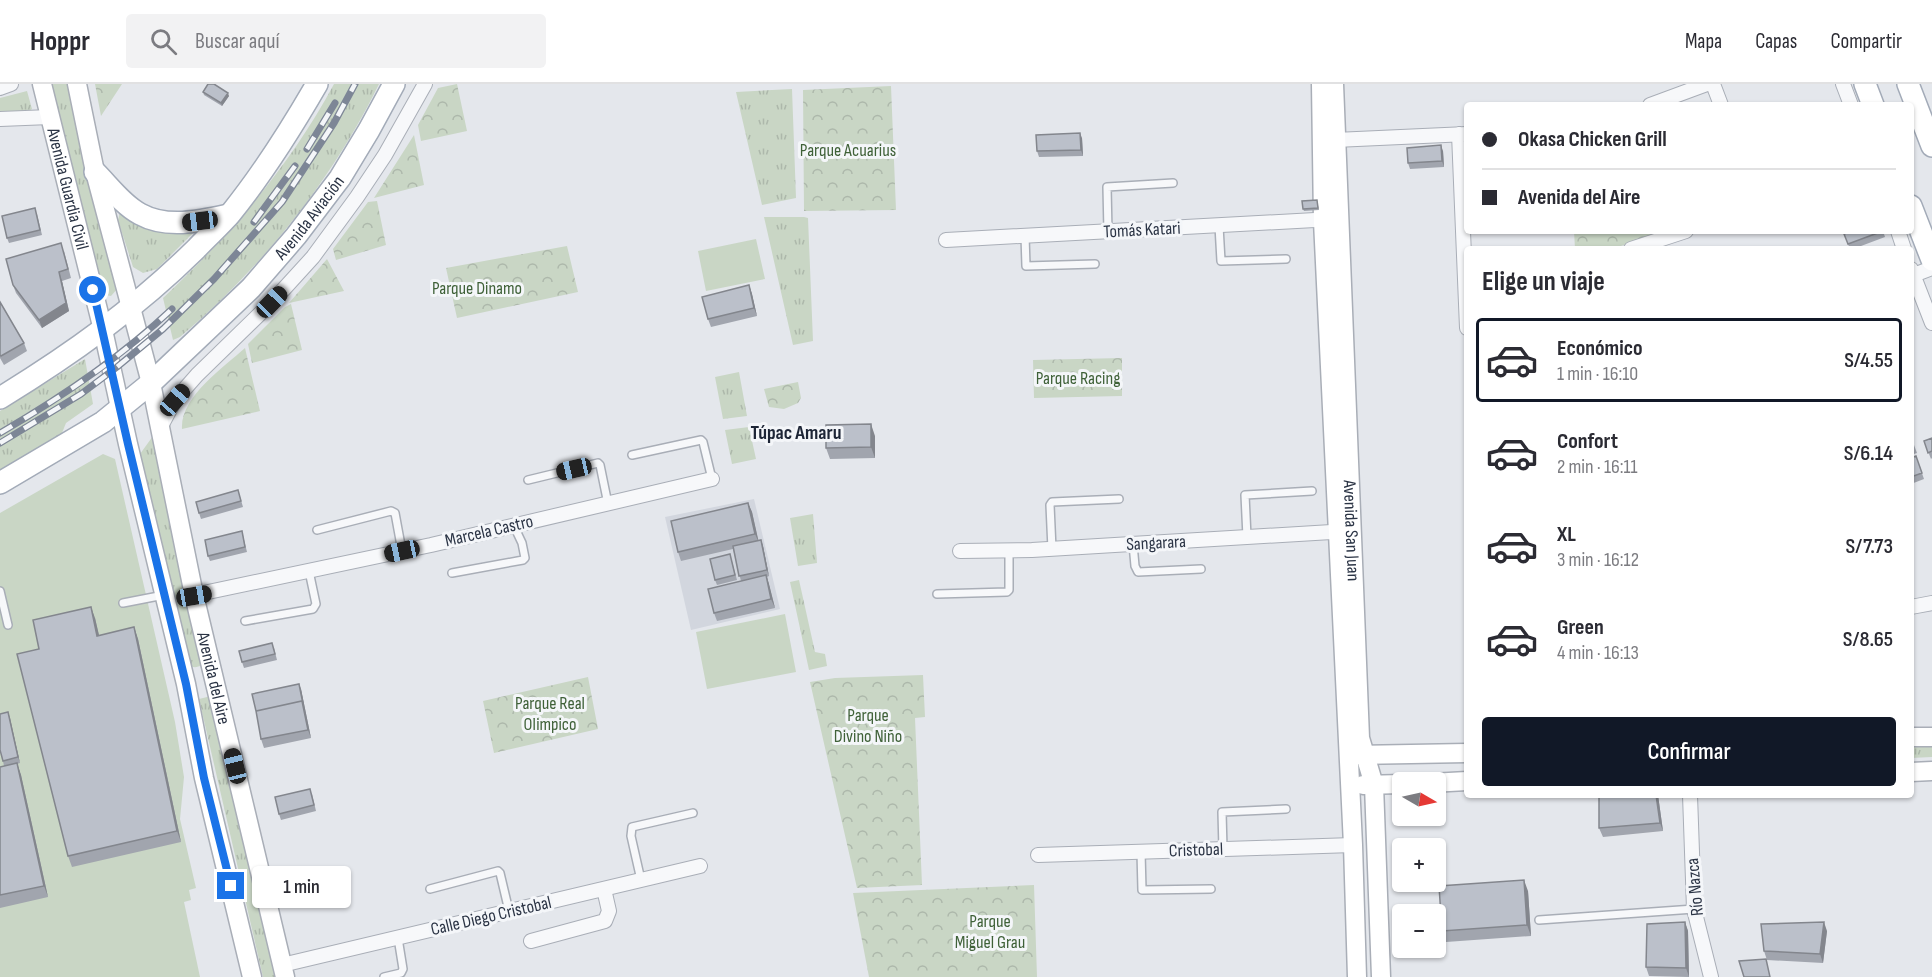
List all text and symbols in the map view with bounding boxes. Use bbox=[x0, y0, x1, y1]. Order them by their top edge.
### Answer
search box bbox=[126, 14, 546, 68]
text: Hoppr bbox=[30, 25, 90, 58]
icon: search bbox=[147, 25, 180, 58]
text: Buscar aquí bbox=[195, 28, 280, 55]
text: Mapa bbox=[1685, 29, 1722, 54]
text: Capas bbox=[1755, 29, 1797, 54]
text: Compartir bbox=[1830, 29, 1902, 54]
street label: Avenida Guardia Civil bbox=[43, 125, 93, 252]
text: Okasa Chicken Grill bbox=[1518, 126, 1667, 153]
park label: Parque Acuarius bbox=[800, 140, 896, 161]
street label: Avenida Aviación bbox=[269, 171, 348, 264]
text: Avenida del Aire bbox=[1518, 184, 1640, 211]
car bbox=[181, 210, 219, 232]
street label: Tomás Katari bbox=[1103, 217, 1181, 243]
text: Elige un viaje bbox=[1482, 266, 1605, 298]
route start bbox=[79, 276, 106, 303]
park label: Parque Dinamo bbox=[432, 278, 522, 299]
car bbox=[253, 283, 291, 321]
icon: car bbox=[1485, 333, 1539, 387]
text: Económico bbox=[1557, 335, 1643, 362]
text: S/4.55 bbox=[1844, 347, 1893, 374]
text: 1 min · 16:10 bbox=[1557, 362, 1638, 386]
park label: Parque Racing bbox=[1036, 368, 1120, 389]
car bbox=[156, 381, 194, 419]
district label: Túpac Amaru bbox=[751, 421, 841, 445]
icon: car bbox=[1485, 426, 1539, 480]
text: Confort bbox=[1557, 428, 1618, 455]
text: S/6.14 bbox=[1844, 440, 1893, 467]
text: 2 min · 16:11 bbox=[1557, 455, 1637, 479]
car bbox=[554, 456, 594, 482]
street label: Avenida San Juan bbox=[1339, 479, 1364, 582]
street label: Marcela Castro bbox=[443, 511, 535, 551]
icon: car bbox=[1485, 519, 1539, 573]
text: XL bbox=[1557, 521, 1576, 548]
street label: Sangarara bbox=[1126, 531, 1186, 555]
text: S/7.73 bbox=[1845, 533, 1893, 560]
car bbox=[383, 538, 421, 564]
text: 3 min · 16:12 bbox=[1557, 548, 1639, 572]
car bbox=[175, 584, 213, 608]
icon: car bbox=[1485, 612, 1539, 666]
text: Green bbox=[1557, 614, 1604, 641]
text: S/8.65 bbox=[1843, 626, 1893, 653]
street label: Avenida del Aire bbox=[192, 629, 235, 726]
text: 4 min · 16:13 bbox=[1557, 641, 1639, 665]
park label: Parque Real Olimpico bbox=[515, 693, 585, 735]
park label: Parque Divino Niño bbox=[834, 705, 902, 747]
button: Confirmar bbox=[1482, 717, 1896, 786]
car bbox=[222, 746, 248, 786]
north arrow bbox=[1392, 772, 1446, 826]
map controls bbox=[1392, 772, 1446, 958]
button: + bbox=[1392, 838, 1446, 892]
street label: Cristobal bbox=[1169, 839, 1223, 861]
street label: Río Nazca bbox=[1682, 857, 1708, 917]
callout: 1 min bbox=[252, 865, 351, 907]
route end bbox=[217, 872, 244, 899]
text: 1 min bbox=[283, 875, 320, 899]
street label: Calle Diego Cristobal bbox=[429, 892, 553, 940]
button: − bbox=[1392, 904, 1446, 958]
park label: Parque Miguel Grau bbox=[955, 911, 1025, 953]

